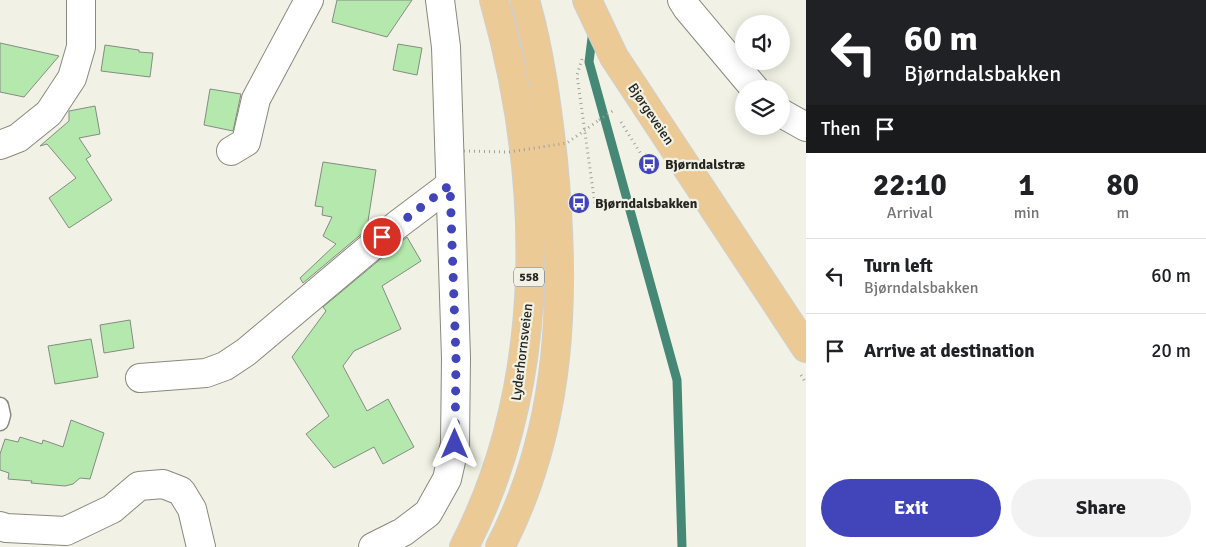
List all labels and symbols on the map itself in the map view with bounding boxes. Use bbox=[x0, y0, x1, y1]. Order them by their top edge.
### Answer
street label: Bjørgeveien bbox=[624, 80, 678, 148]
bus stop icon: Bjørndalstræ bbox=[637, 152, 661, 176]
place label: Bjørndalstræ bbox=[665, 156, 745, 173]
bus stop icon: Bjørndalsbakken bbox=[567, 191, 591, 215]
place label: Bjørndalsbakken bbox=[595, 195, 698, 212]
pin bbox=[361, 216, 403, 258]
road number: 558 bbox=[514, 268, 544, 286]
street label: Lyderhornsveien bbox=[508, 302, 536, 402]
position arrow bbox=[428, 417, 480, 469]

